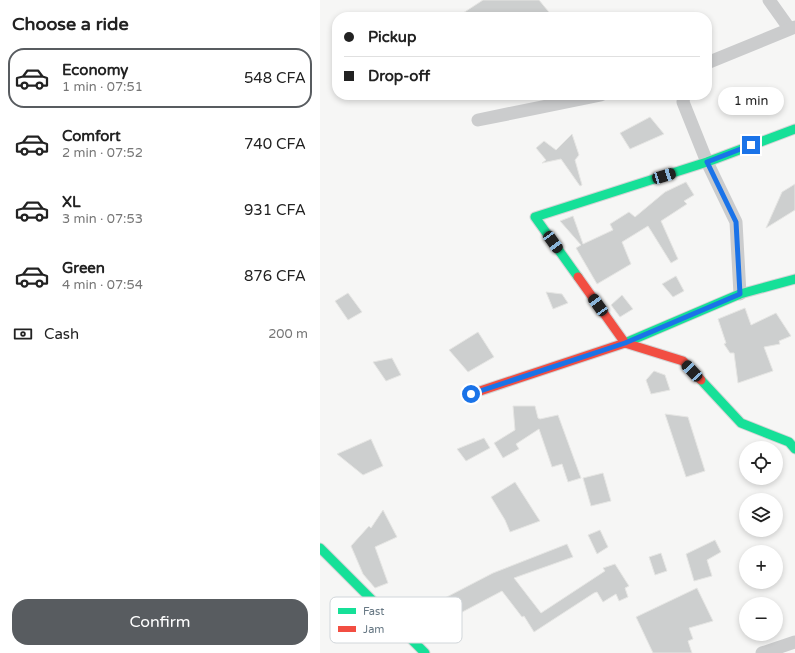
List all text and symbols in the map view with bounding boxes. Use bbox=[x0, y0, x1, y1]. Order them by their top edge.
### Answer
text: Choose a ride bbox=[12, 13, 129, 35]
text: Pickup bbox=[368, 28, 416, 46]
icon: car bbox=[14, 60, 50, 96]
text: Economy bbox=[62, 61, 128, 79]
text: Drop-off bbox=[368, 67, 430, 85]
text: 548 CFA bbox=[244, 69, 306, 87]
text: 1 min · 07:51 bbox=[62, 79, 143, 95]
callout: 1 min bbox=[718, 87, 784, 115]
text: 1 min bbox=[734, 93, 768, 109]
icon: car bbox=[14, 126, 50, 162]
text: Comfort bbox=[62, 127, 121, 145]
text: 740 CFA bbox=[244, 135, 306, 153]
route end bbox=[742, 136, 760, 154]
text: 2 min · 07:52 bbox=[62, 145, 143, 161]
car bbox=[651, 167, 677, 185]
icon: car bbox=[14, 192, 50, 228]
text: XL bbox=[62, 193, 81, 211]
text: 931 CFA bbox=[244, 201, 306, 219]
text: 3 min · 07:53 bbox=[62, 211, 143, 227]
car bbox=[541, 229, 565, 255]
icon: car bbox=[14, 258, 50, 294]
text: Green bbox=[62, 259, 105, 277]
text: 876 CFA bbox=[244, 267, 306, 285]
text: 4 min · 07:54 bbox=[62, 277, 143, 293]
car bbox=[586, 292, 610, 318]
icon: cash bbox=[12, 323, 34, 345]
text: Cash bbox=[44, 325, 79, 343]
text: 200 m bbox=[268, 326, 308, 342]
car bbox=[679, 358, 705, 384]
route start bbox=[462, 385, 480, 403]
map controls bbox=[739, 441, 783, 641]
button: locate bbox=[739, 441, 783, 485]
button: layers bbox=[739, 493, 783, 537]
button: + bbox=[739, 545, 783, 589]
legend bbox=[330, 597, 462, 643]
button: − bbox=[739, 597, 783, 641]
button: Confirm bbox=[12, 599, 308, 645]
text: Fast bbox=[363, 605, 384, 618]
text: Jam bbox=[363, 623, 384, 636]

